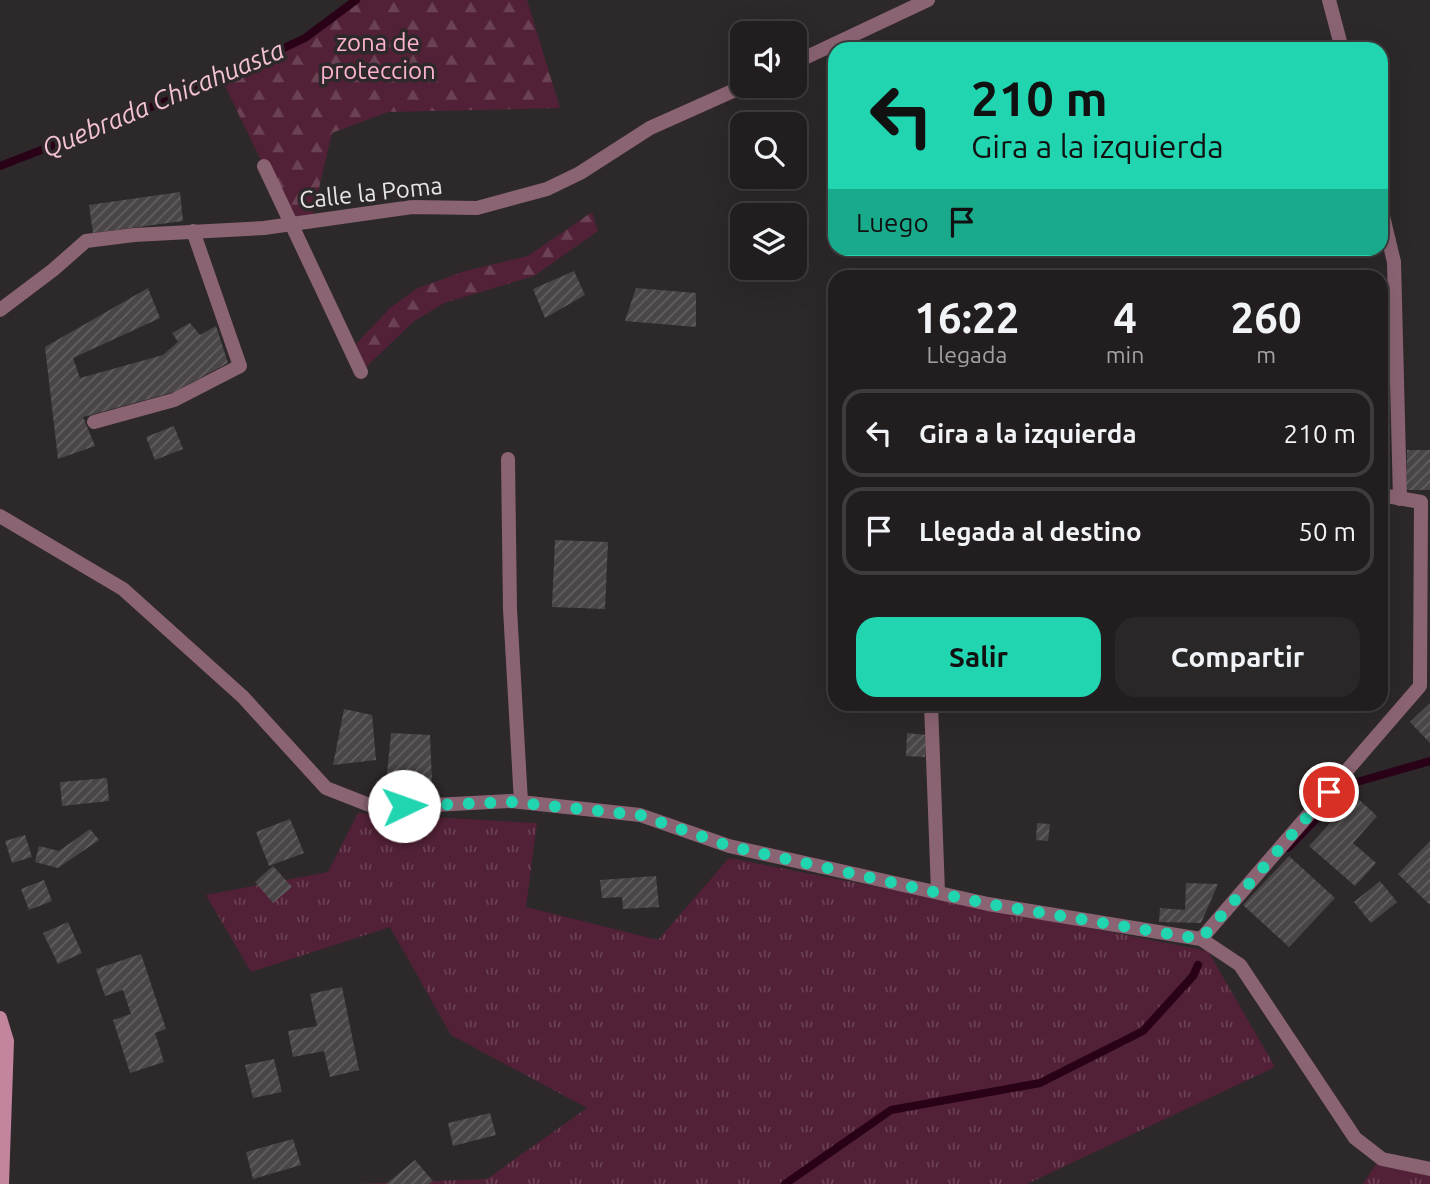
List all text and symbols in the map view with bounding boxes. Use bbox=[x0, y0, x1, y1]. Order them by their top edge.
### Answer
map controls bbox=[730, 21, 807, 280]
button: sound bbox=[730, 21, 807, 98]
park label: zona de proteccion bbox=[320, 29, 436, 84]
water label: Quebrada Chicahuasta bbox=[37, 34, 289, 164]
icon: left bbox=[856, 70, 947, 161]
text: 210 m bbox=[971, 70, 1108, 125]
button: search bbox=[730, 112, 807, 189]
text: Gira a la izquierda bbox=[971, 128, 1224, 164]
street label: Calle la Poma bbox=[298, 172, 444, 213]
button: layers bbox=[730, 203, 807, 280]
icon: arrive bbox=[943, 203, 981, 241]
text: Luego bbox=[856, 208, 929, 237]
text: 16:22 bbox=[914, 294, 1019, 341]
text: 4 bbox=[1113, 294, 1137, 341]
text: 260 bbox=[1231, 294, 1302, 341]
text: Llegada bbox=[926, 342, 1007, 367]
text: min bbox=[1106, 342, 1144, 367]
text: m bbox=[1256, 342, 1276, 367]
icon: left bbox=[860, 414, 898, 452]
text: Gira a la izquierda bbox=[919, 419, 1137, 448]
text: 210 m bbox=[1284, 419, 1356, 448]
icon: arrive bbox=[860, 512, 898, 550]
text: Llegada al destino bbox=[919, 517, 1142, 546]
text: 50 m bbox=[1298, 517, 1356, 546]
button: Salir bbox=[856, 617, 1101, 697]
button: Compartir bbox=[1115, 617, 1360, 697]
pin bbox=[1299, 762, 1359, 822]
position arrow bbox=[367, 769, 441, 843]
icon: arrive bbox=[1310, 773, 1348, 811]

